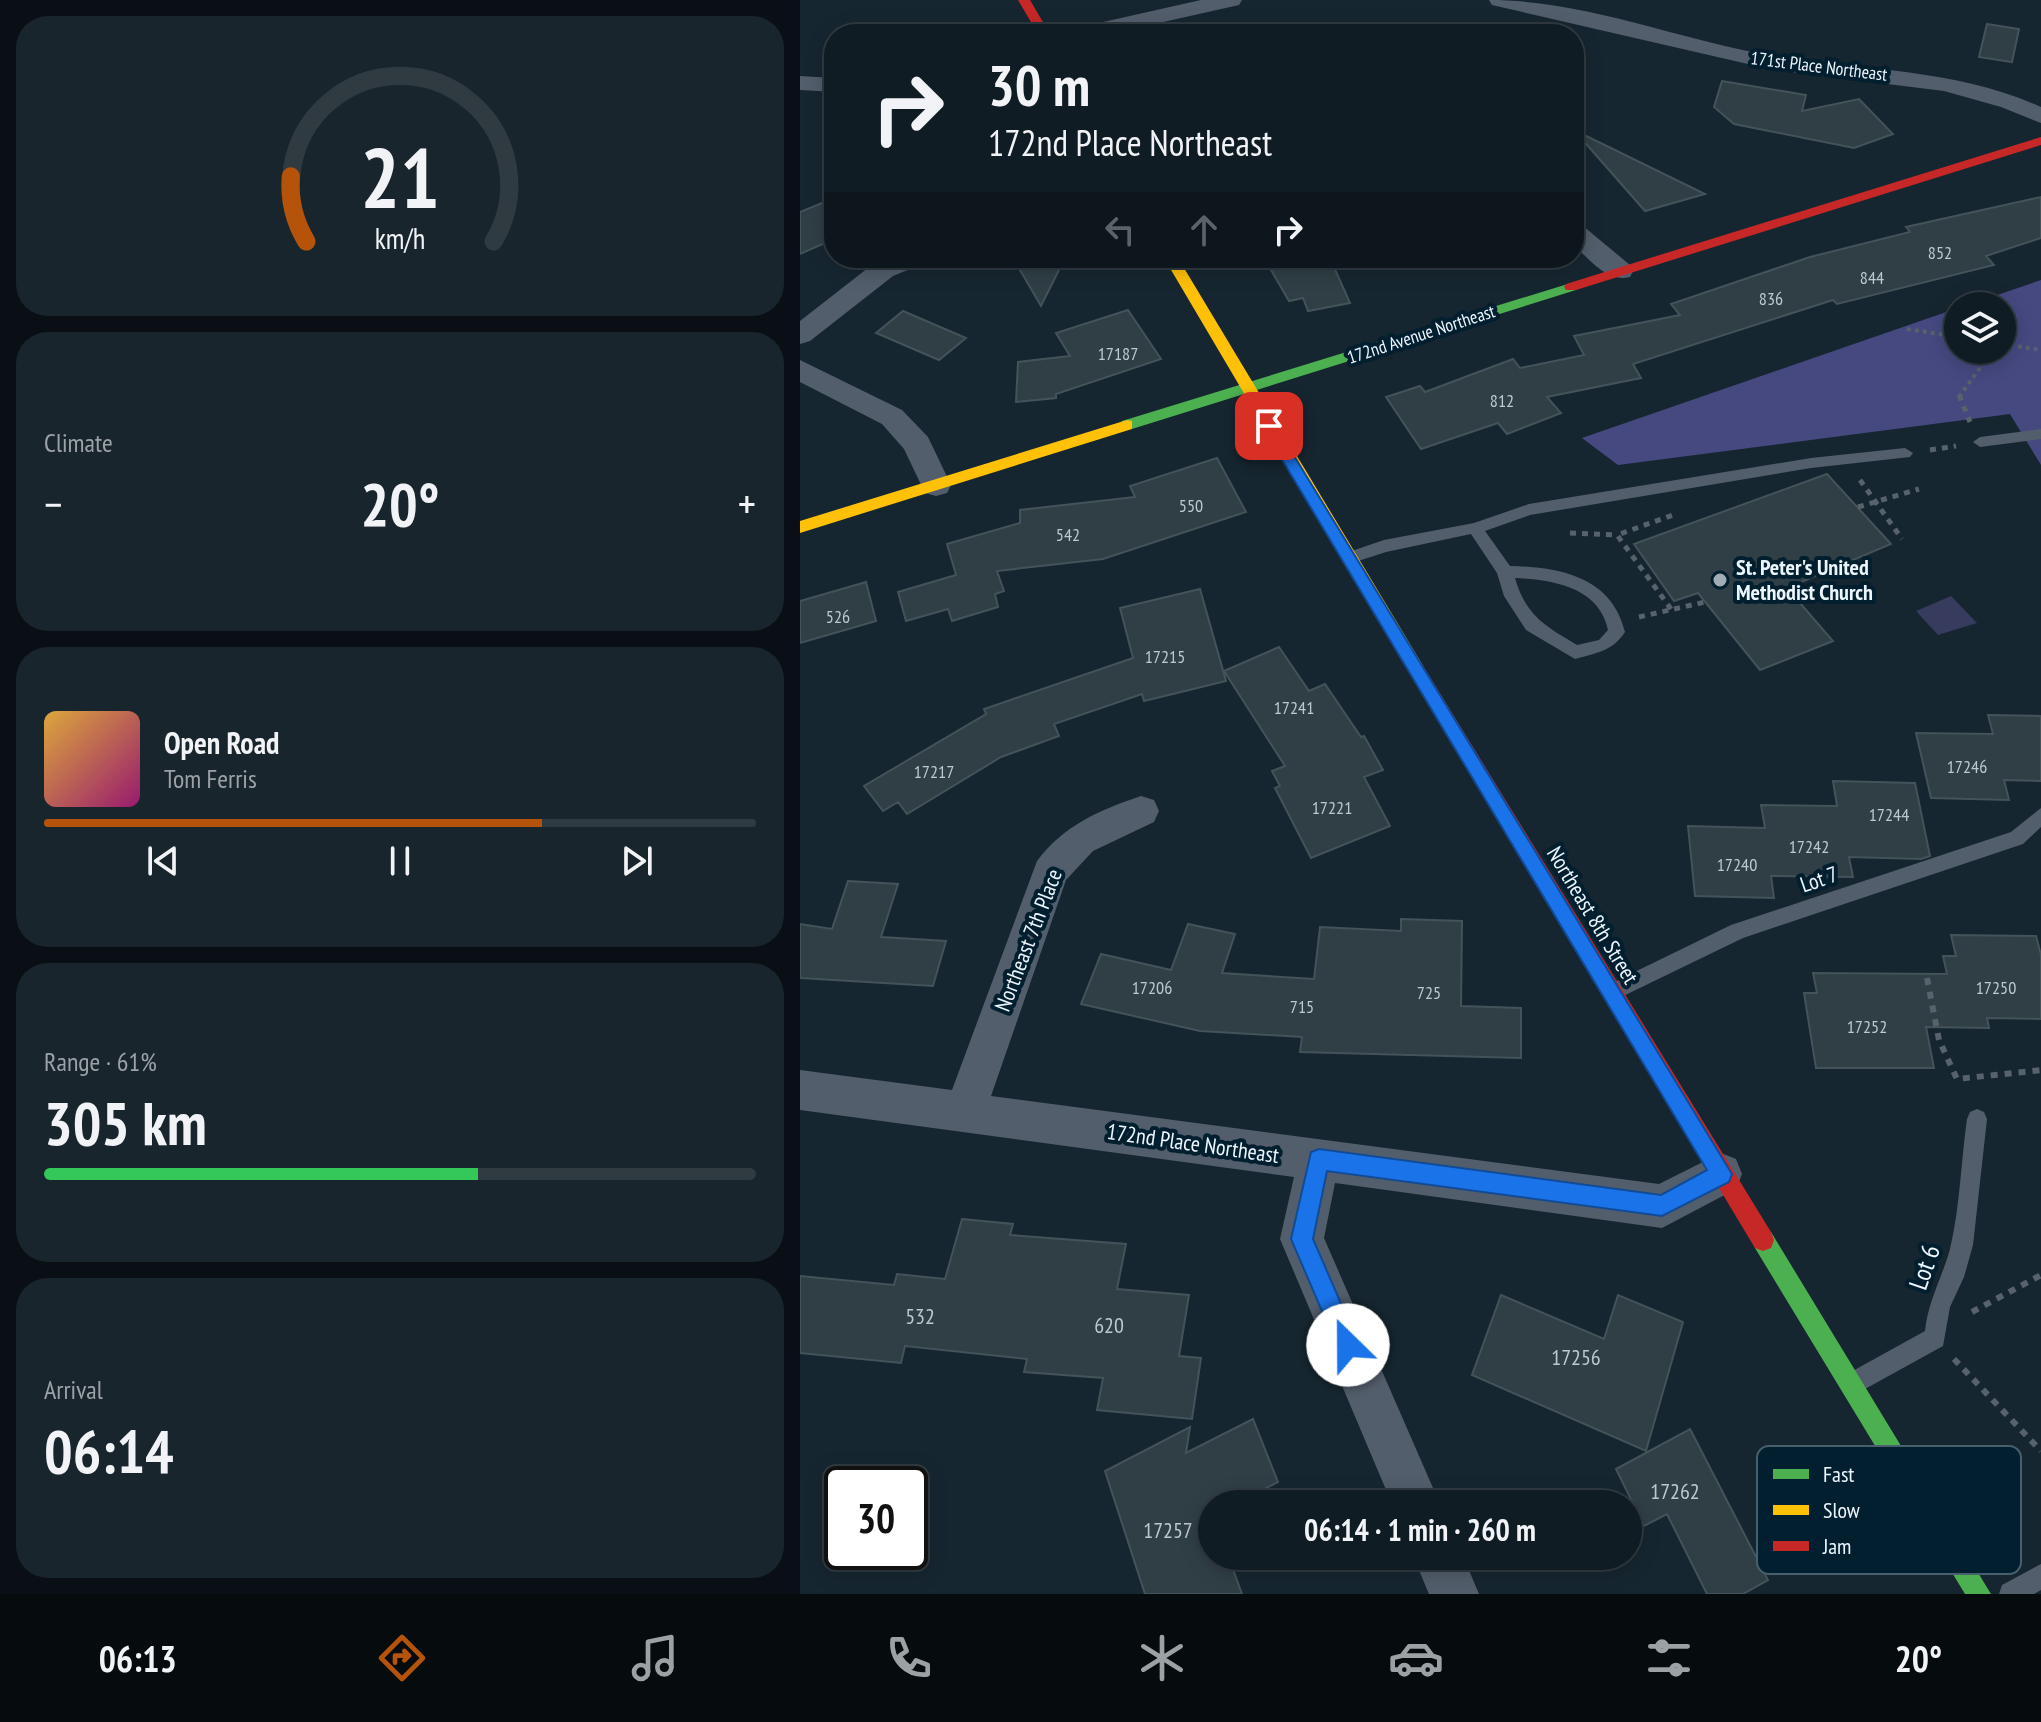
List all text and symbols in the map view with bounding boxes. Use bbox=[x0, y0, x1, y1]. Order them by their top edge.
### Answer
street label: 171st Place Northeast bbox=[1749, 46, 1889, 86]
text: 30 m bbox=[988, 49, 1090, 121]
icon: right bbox=[856, 56, 960, 160]
text: 172nd Place Northeast bbox=[988, 119, 1272, 166]
text: 21 bbox=[360, 122, 440, 230]
icon: left bbox=[1098, 208, 1142, 252]
icon: ahead bbox=[1182, 208, 1226, 252]
icon: right bbox=[1266, 208, 1310, 252]
text: km/h bbox=[375, 220, 425, 257]
house number: 852 bbox=[1928, 241, 1952, 264]
house number: 844 bbox=[1860, 266, 1884, 289]
house number: 836 bbox=[1759, 287, 1783, 310]
map controls bbox=[1944, 292, 2016, 364]
button: layers bbox=[1944, 292, 2016, 364]
street label: 172nd Avenue Northeast bbox=[1344, 299, 1498, 369]
house number: 17187 bbox=[1098, 342, 1138, 365]
house number: 812 bbox=[1490, 389, 1514, 412]
pin bbox=[1235, 392, 1303, 460]
icon: arrive bbox=[1247, 404, 1291, 448]
text: Climate bbox=[44, 426, 113, 459]
text: 20° bbox=[360, 465, 440, 543]
text: − bbox=[44, 475, 62, 532]
text: + bbox=[738, 475, 756, 532]
house number: 550 bbox=[1179, 494, 1203, 517]
house number: 542 bbox=[1056, 523, 1080, 546]
place label: St. Peter's United Methodist Church bbox=[1736, 553, 1873, 606]
marker: St. Peter's United Methodist Church bbox=[1711, 571, 1729, 589]
house number: 526 bbox=[826, 605, 850, 628]
house number: 17215 bbox=[1145, 645, 1185, 668]
house number: 17241 bbox=[1274, 696, 1314, 719]
text: Open Road bbox=[164, 723, 279, 762]
house number: 17246 bbox=[1947, 755, 1987, 778]
house number: 17217 bbox=[914, 760, 954, 783]
text: Tom Ferris bbox=[164, 762, 257, 795]
house number: 17221 bbox=[1312, 796, 1352, 819]
house number: 17244 bbox=[1869, 803, 1909, 826]
house number: 17242 bbox=[1789, 835, 1829, 858]
icon: previous bbox=[141, 839, 185, 883]
icon: pause bbox=[378, 839, 422, 883]
icon: next bbox=[615, 839, 659, 883]
street label: Northeast 8th Street bbox=[1541, 841, 1645, 989]
house number: 17240 bbox=[1717, 853, 1757, 876]
street label: Lot 7 bbox=[1796, 860, 1842, 898]
street label: Northeast 7th Place bbox=[988, 865, 1068, 1015]
house number: 17206 bbox=[1132, 976, 1172, 999]
house number: 17250 bbox=[1976, 976, 2016, 999]
house number: 725 bbox=[1417, 981, 1441, 1004]
house number: 715 bbox=[1290, 995, 1314, 1018]
house number: 17252 bbox=[1847, 1015, 1887, 1038]
text: Range · 61% bbox=[44, 1045, 157, 1078]
text: 305 km bbox=[44, 1084, 207, 1162]
street label: 172nd Place Northeast bbox=[1105, 1117, 1281, 1169]
street label: Lot 6 bbox=[1901, 1240, 1947, 1294]
house number: 532 bbox=[905, 1302, 935, 1330]
position arrow bbox=[1306, 1303, 1390, 1387]
house number: 620 bbox=[1094, 1311, 1124, 1339]
house number: 17256 bbox=[1551, 1343, 1601, 1371]
text: Arrival bbox=[44, 1373, 103, 1406]
text: 06:14 bbox=[44, 1412, 174, 1490]
legend bbox=[1757, 1446, 2021, 1574]
text: Fast bbox=[1823, 1460, 1854, 1488]
speed limit sign: 30 bbox=[824, 1466, 928, 1570]
house number: 17262 bbox=[1650, 1477, 1700, 1505]
text: Slow bbox=[1823, 1496, 1860, 1524]
text: 06:14 · 1 min · 260 m bbox=[1304, 1510, 1536, 1549]
house number: 17257 bbox=[1143, 1516, 1193, 1544]
text: Jam bbox=[1822, 1532, 1851, 1560]
icon: directions bbox=[374, 1630, 430, 1686]
icon: music bbox=[627, 1630, 683, 1686]
icon: phone bbox=[881, 1630, 937, 1686]
icon: climate bbox=[1134, 1630, 1190, 1686]
icon: car bbox=[1388, 1630, 1444, 1686]
icon: filters bbox=[1641, 1630, 1697, 1686]
text: 06:13 bbox=[99, 1635, 177, 1682]
text: 20° bbox=[1895, 1635, 1942, 1682]

